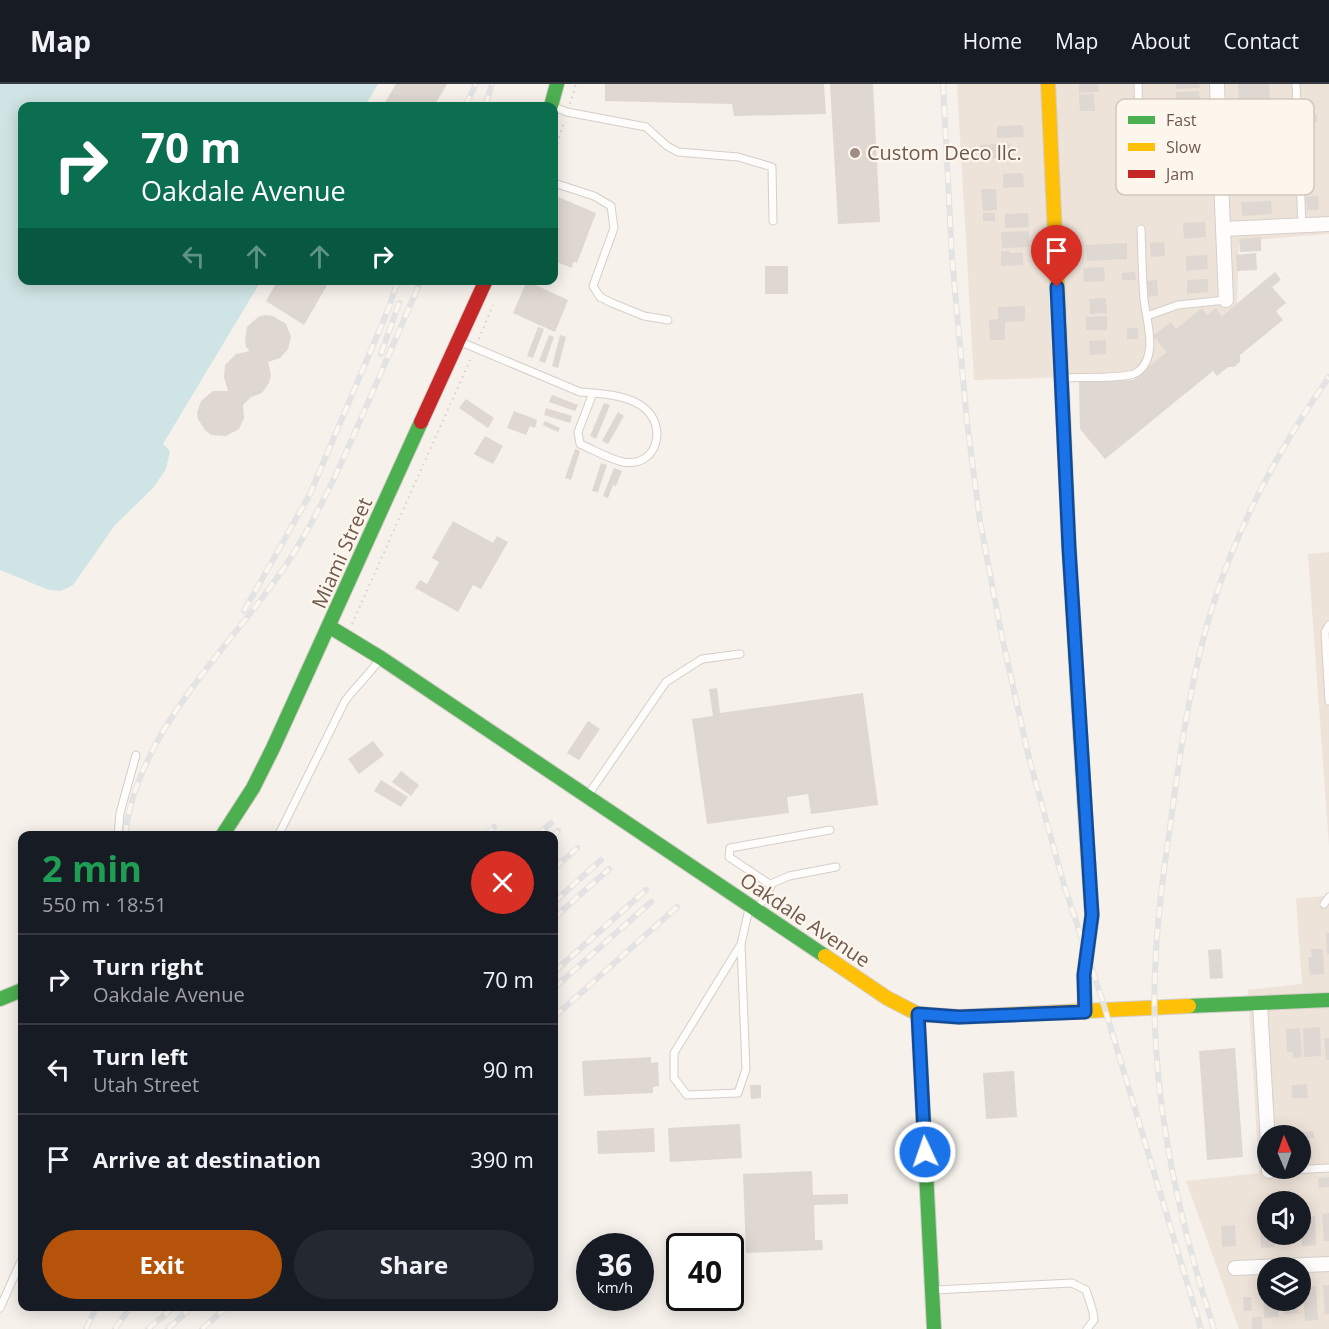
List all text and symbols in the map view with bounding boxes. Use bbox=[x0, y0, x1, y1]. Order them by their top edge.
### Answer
text: Map bbox=[30, 22, 91, 60]
text: Home bbox=[963, 27, 1022, 55]
text: Map bbox=[1055, 27, 1098, 55]
text: About bbox=[1131, 27, 1191, 55]
text: Contact bbox=[1224, 27, 1299, 55]
legend bbox=[1116, 99, 1314, 195]
text: Fast bbox=[1166, 109, 1197, 131]
text: 70 m bbox=[141, 118, 241, 175]
icon: right bbox=[42, 126, 120, 204]
text: Slow bbox=[1166, 136, 1201, 158]
place label: Custom Deco llc. bbox=[867, 139, 1022, 166]
marker: Custom Deco llc. bbox=[848, 146, 862, 160]
text: Jam bbox=[1164, 163, 1194, 185]
text: Oakdale Avenue bbox=[141, 172, 346, 209]
pin bbox=[1031, 225, 1082, 287]
icon: arrive bbox=[1040, 234, 1073, 267]
icon: left bbox=[177, 240, 210, 273]
icon: ahead bbox=[240, 240, 273, 273]
icon: ahead bbox=[303, 240, 336, 273]
icon: right bbox=[366, 240, 399, 273]
street label: Miami Street bbox=[305, 493, 378, 613]
text: 2 min bbox=[42, 844, 142, 893]
button: close bbox=[471, 851, 534, 914]
street label: Oakdale Avenue bbox=[735, 866, 876, 973]
text: 550 m · 18:51 bbox=[42, 891, 167, 918]
text: Turn right bbox=[93, 951, 204, 981]
icon: right bbox=[42, 963, 75, 996]
text: 70 m bbox=[483, 964, 534, 994]
text: Oakdale Avenue bbox=[93, 981, 245, 1008]
text: Turn left bbox=[93, 1041, 188, 1071]
icon: left bbox=[42, 1053, 75, 1086]
text: 90 m bbox=[483, 1054, 534, 1084]
text: Utah Street bbox=[93, 1071, 199, 1098]
position arrow bbox=[893, 1120, 957, 1184]
north arrow bbox=[1257, 1125, 1311, 1179]
map controls bbox=[1257, 1125, 1311, 1311]
icon: arrive bbox=[42, 1143, 75, 1176]
text: Arrive at destination bbox=[93, 1144, 321, 1174]
text: 390 m bbox=[470, 1144, 534, 1174]
button: sound bbox=[1257, 1191, 1311, 1245]
button: Exit bbox=[42, 1230, 282, 1299]
button: Share bbox=[294, 1230, 534, 1299]
speed limit sign: 40 bbox=[666, 1233, 744, 1311]
text: 36 bbox=[598, 1244, 632, 1285]
button: layers bbox=[1257, 1257, 1311, 1311]
text: km/h bbox=[597, 1277, 633, 1297]

